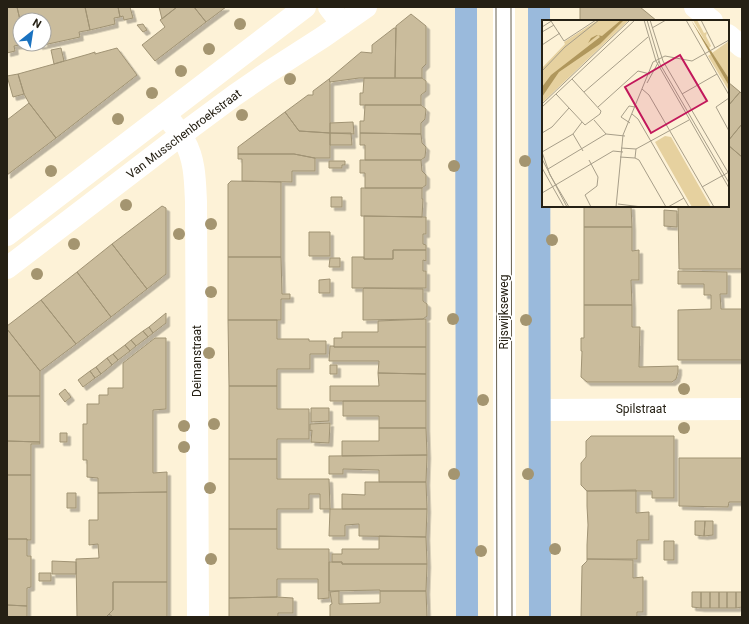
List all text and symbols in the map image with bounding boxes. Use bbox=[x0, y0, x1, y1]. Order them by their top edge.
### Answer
north arrow bbox=[12, 12, 52, 52]
text: N bbox=[30, 16, 44, 31]
inset map bbox=[542, 20, 729, 207]
street label: Van Musschenbroekstraat bbox=[124, 86, 244, 182]
street label: Rijswijkseweg bbox=[497, 275, 511, 349]
street label: Deimanstraat bbox=[190, 325, 204, 397]
street label: Spilstraat bbox=[616, 402, 666, 416]

